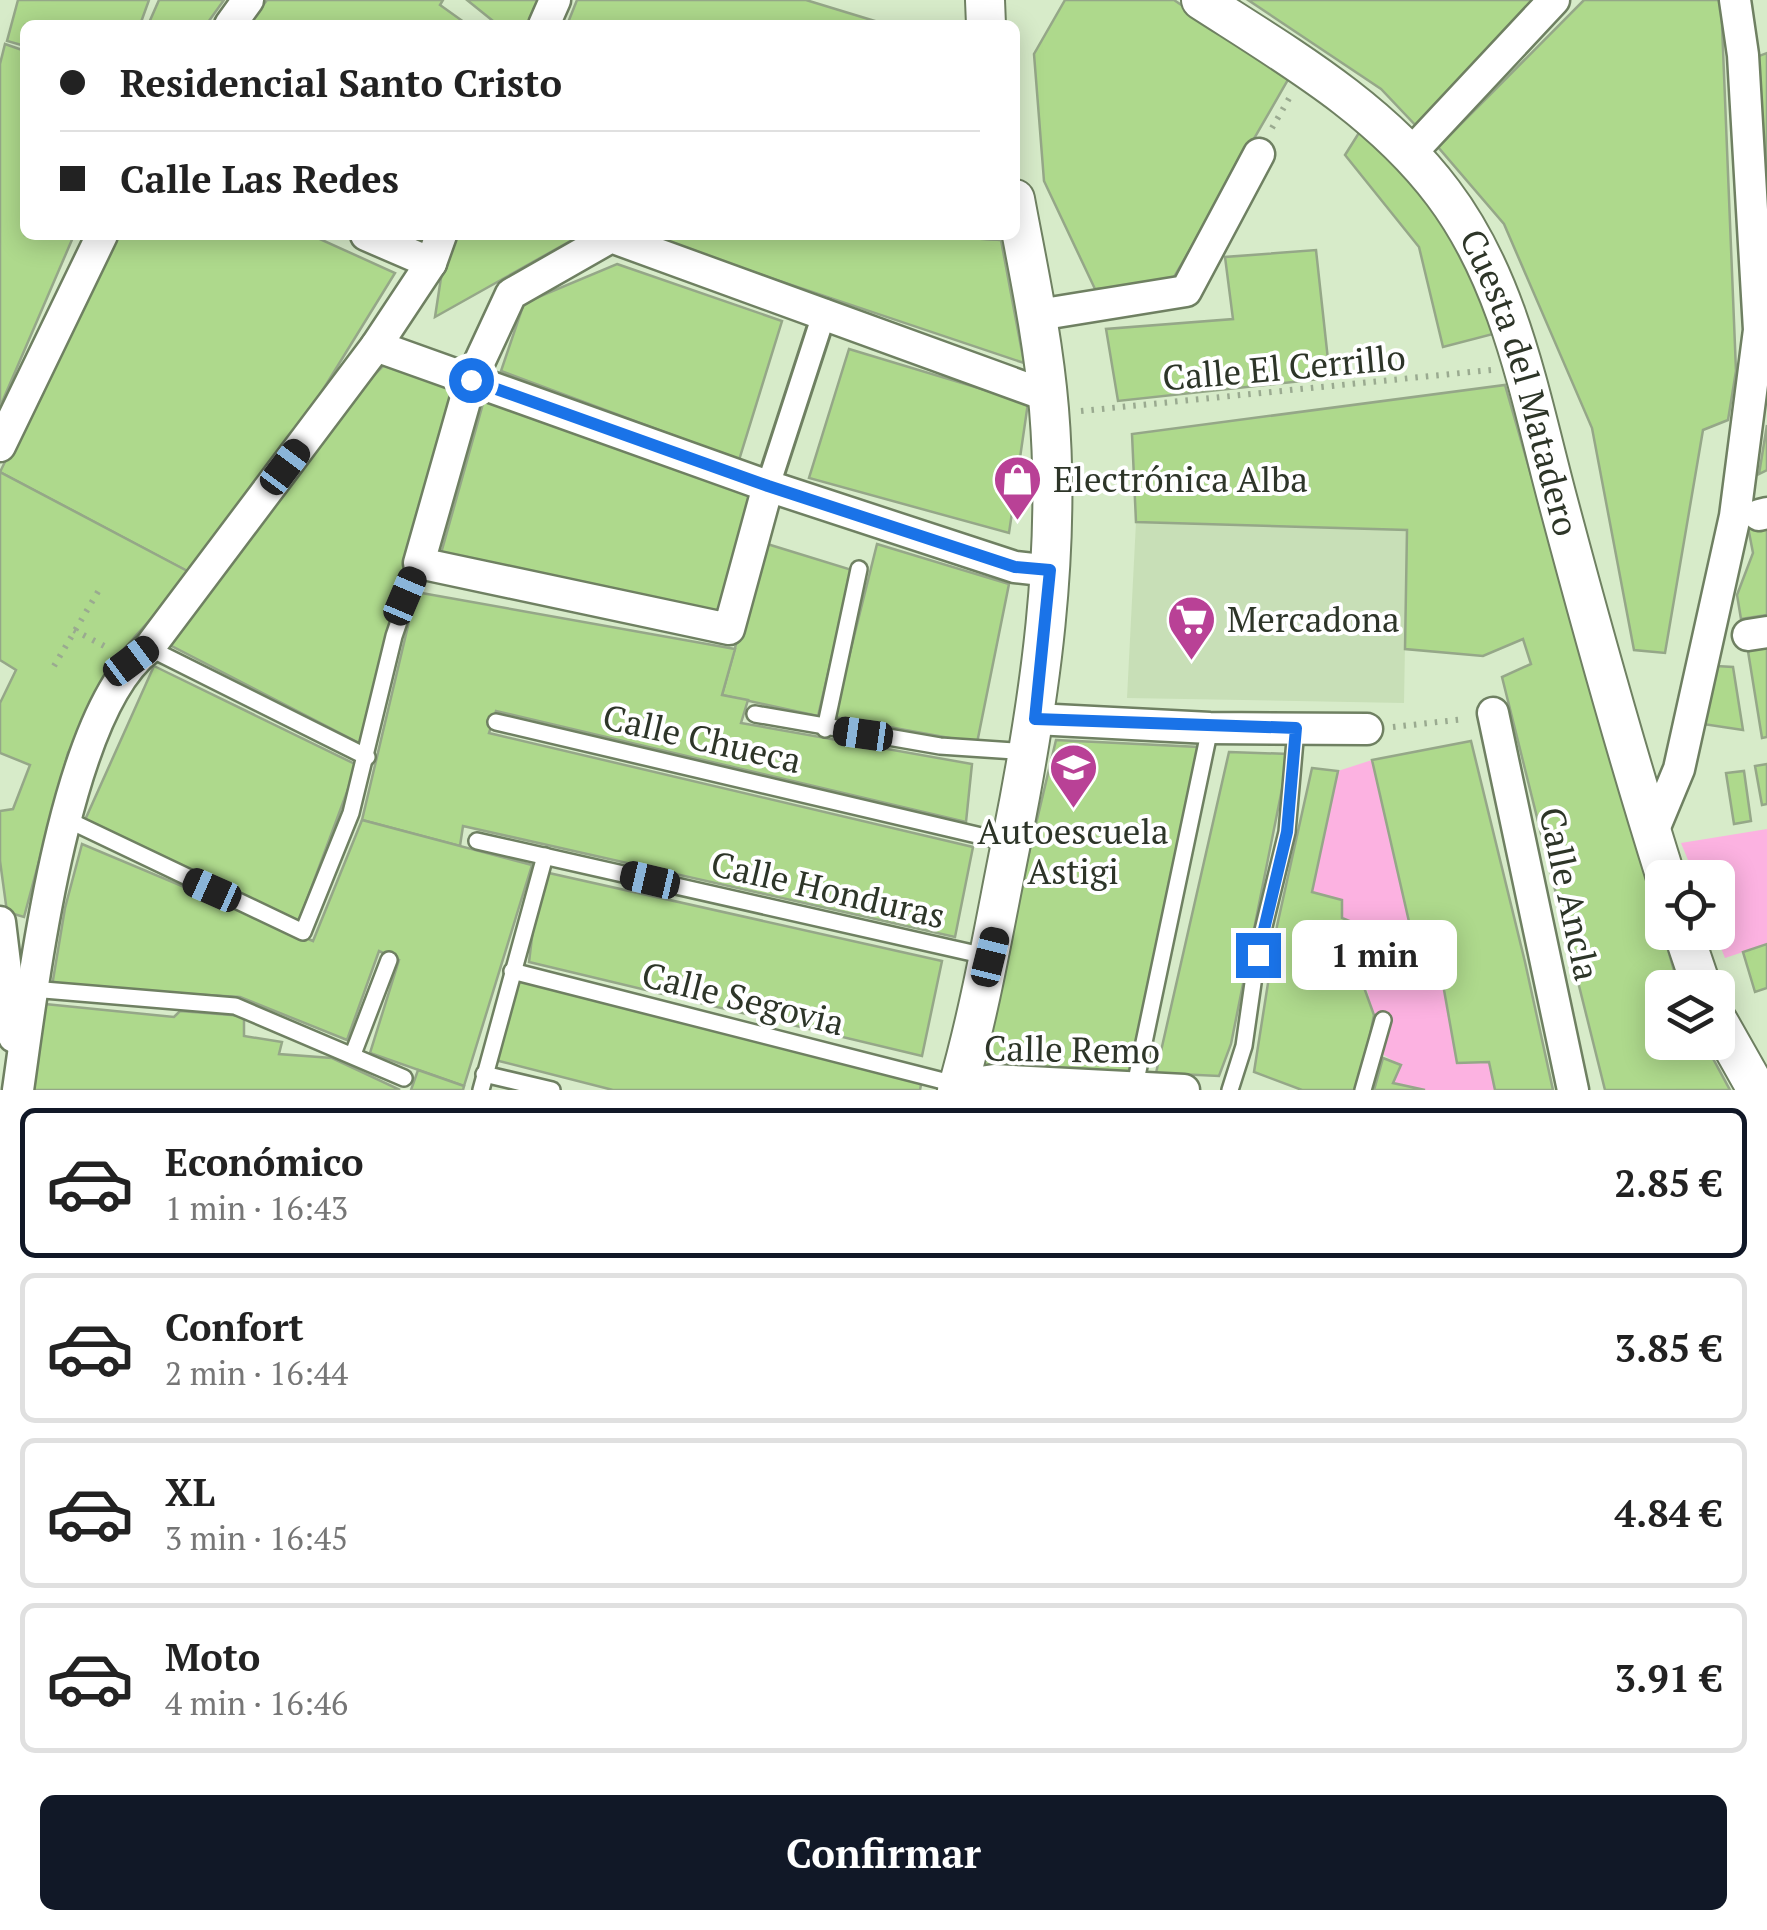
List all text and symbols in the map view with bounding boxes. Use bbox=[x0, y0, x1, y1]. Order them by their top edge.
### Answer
text: Residencial Santo Cristo bbox=[120, 58, 562, 108]
text: Calle Las Redes bbox=[120, 154, 399, 204]
street label: Cuesta del Matadero bbox=[1450, 221, 1590, 541]
street label: Calle El Cerrillo bbox=[1160, 333, 1407, 401]
route start bbox=[449, 358, 494, 403]
car bbox=[255, 434, 315, 500]
shop icon: Electrónica Alba bbox=[992, 454, 1044, 522]
place label: Electrónica Alba bbox=[1053, 456, 1308, 502]
car bbox=[379, 563, 431, 629]
supermarket icon: Mercadona bbox=[1166, 594, 1218, 662]
place label: Mercadona bbox=[1227, 596, 1400, 642]
car bbox=[98, 631, 164, 691]
street label: Calle Chueca bbox=[599, 693, 806, 783]
car bbox=[831, 715, 895, 753]
school or university icon: Autoescuela Astigi bbox=[1047, 742, 1099, 810]
street label: Calle Ancla bbox=[1529, 803, 1611, 985]
place label: Autoescuela Astigi bbox=[977, 808, 1169, 894]
street label: Calle Honduras bbox=[707, 840, 950, 938]
car bbox=[617, 859, 683, 901]
map controls bbox=[1645, 860, 1735, 1060]
button: locate bbox=[1645, 860, 1735, 950]
car bbox=[178, 864, 246, 916]
callout: 1 min bbox=[1293, 920, 1458, 990]
car bbox=[968, 924, 1012, 990]
route end bbox=[1236, 933, 1281, 978]
text: 1 min bbox=[1331, 934, 1418, 976]
street label: Calle Segovia bbox=[637, 951, 849, 1045]
button: layers bbox=[1645, 970, 1735, 1060]
street label: Calle Remo bbox=[984, 1024, 1161, 1074]
text: Económico bbox=[165, 1137, 364, 1187]
icon: car bbox=[45, 1138, 135, 1228]
text: 2.85 € bbox=[1615, 1158, 1722, 1208]
text: 1 min · 16:43 bbox=[165, 1187, 348, 1229]
text: Confort bbox=[165, 1302, 304, 1352]
icon: car bbox=[45, 1303, 135, 1393]
text: 3.85 € bbox=[1615, 1323, 1722, 1373]
text: 2 min · 16:44 bbox=[165, 1352, 348, 1394]
text: XL bbox=[165, 1467, 215, 1517]
icon: car bbox=[45, 1468, 135, 1558]
text: 4.84 € bbox=[1615, 1488, 1722, 1538]
text: 3 min · 16:45 bbox=[165, 1517, 348, 1559]
text: Moto bbox=[165, 1632, 260, 1682]
icon: car bbox=[45, 1633, 135, 1723]
text: 3.91 € bbox=[1615, 1653, 1722, 1703]
text: 4 min · 16:46 bbox=[165, 1682, 348, 1724]
button: Confirmar bbox=[40, 1795, 1727, 1910]

